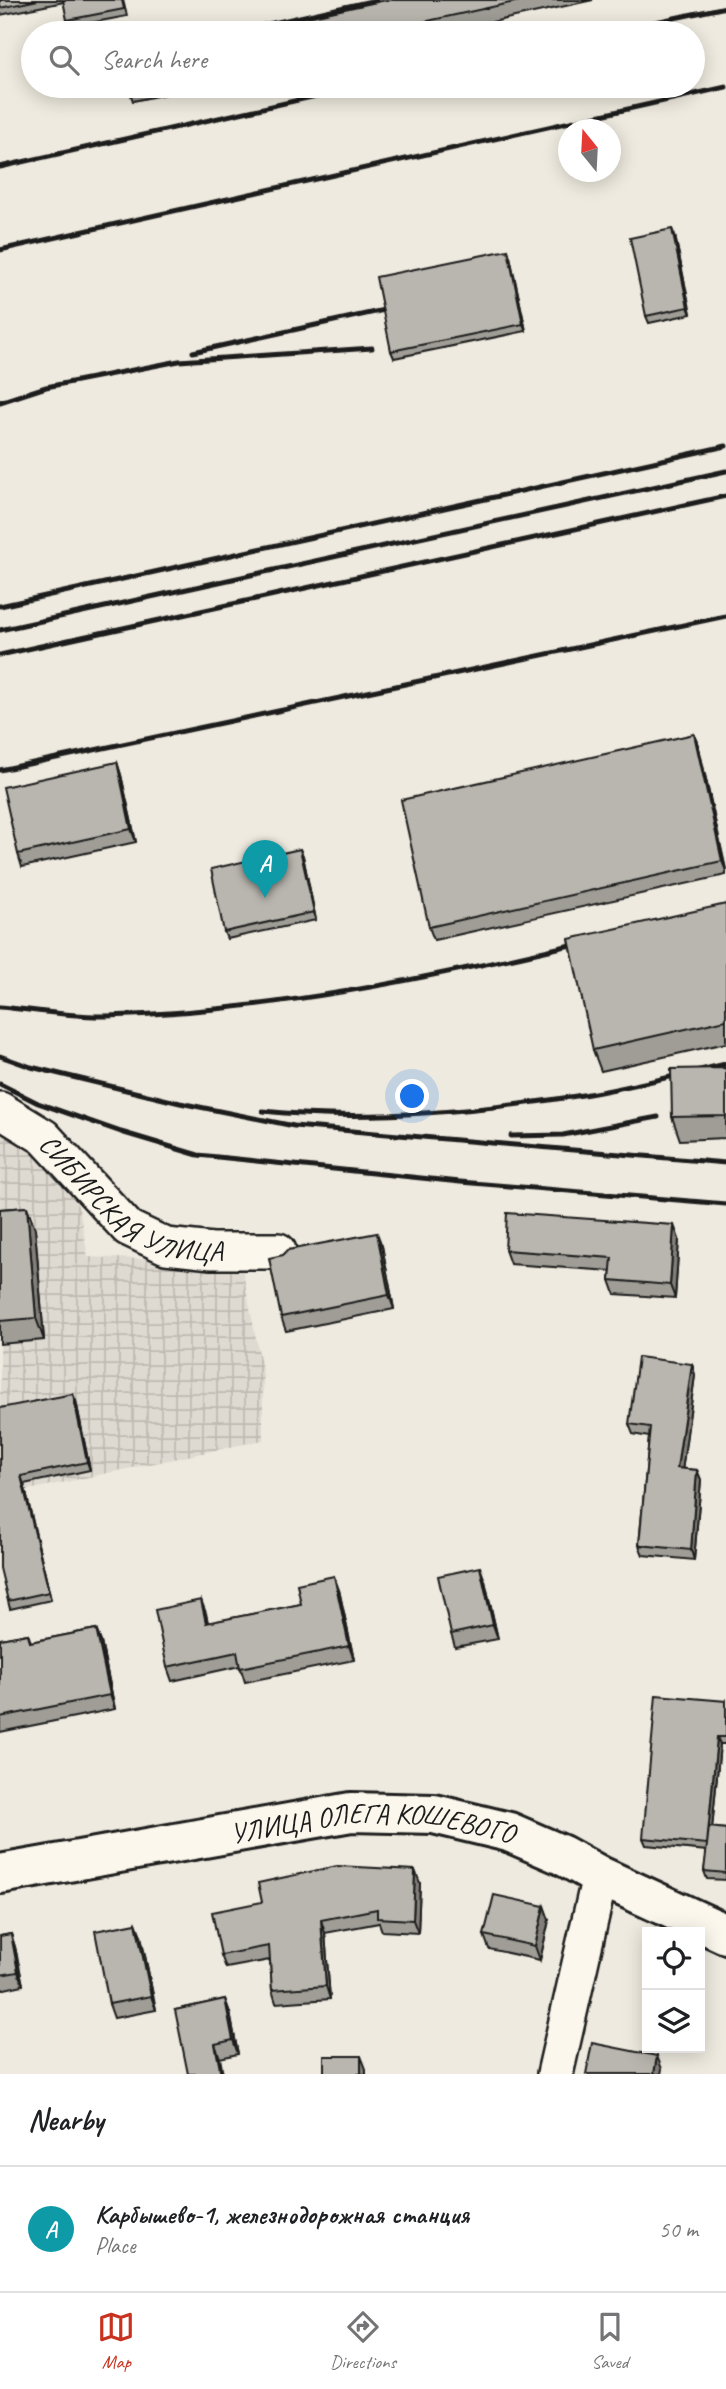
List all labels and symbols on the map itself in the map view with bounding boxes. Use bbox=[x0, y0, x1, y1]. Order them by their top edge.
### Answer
north arrow bbox=[558, 119, 621, 182]
pin: A bbox=[242, 840, 288, 898]
your location bbox=[395, 1079, 429, 1113]
street label: СИБИРСКАЯ УЛИЦА bbox=[32, 1126, 225, 1269]
street label: УЛИЦА ОЛЕГА КОШЕВОГО bbox=[227, 1794, 521, 1851]

